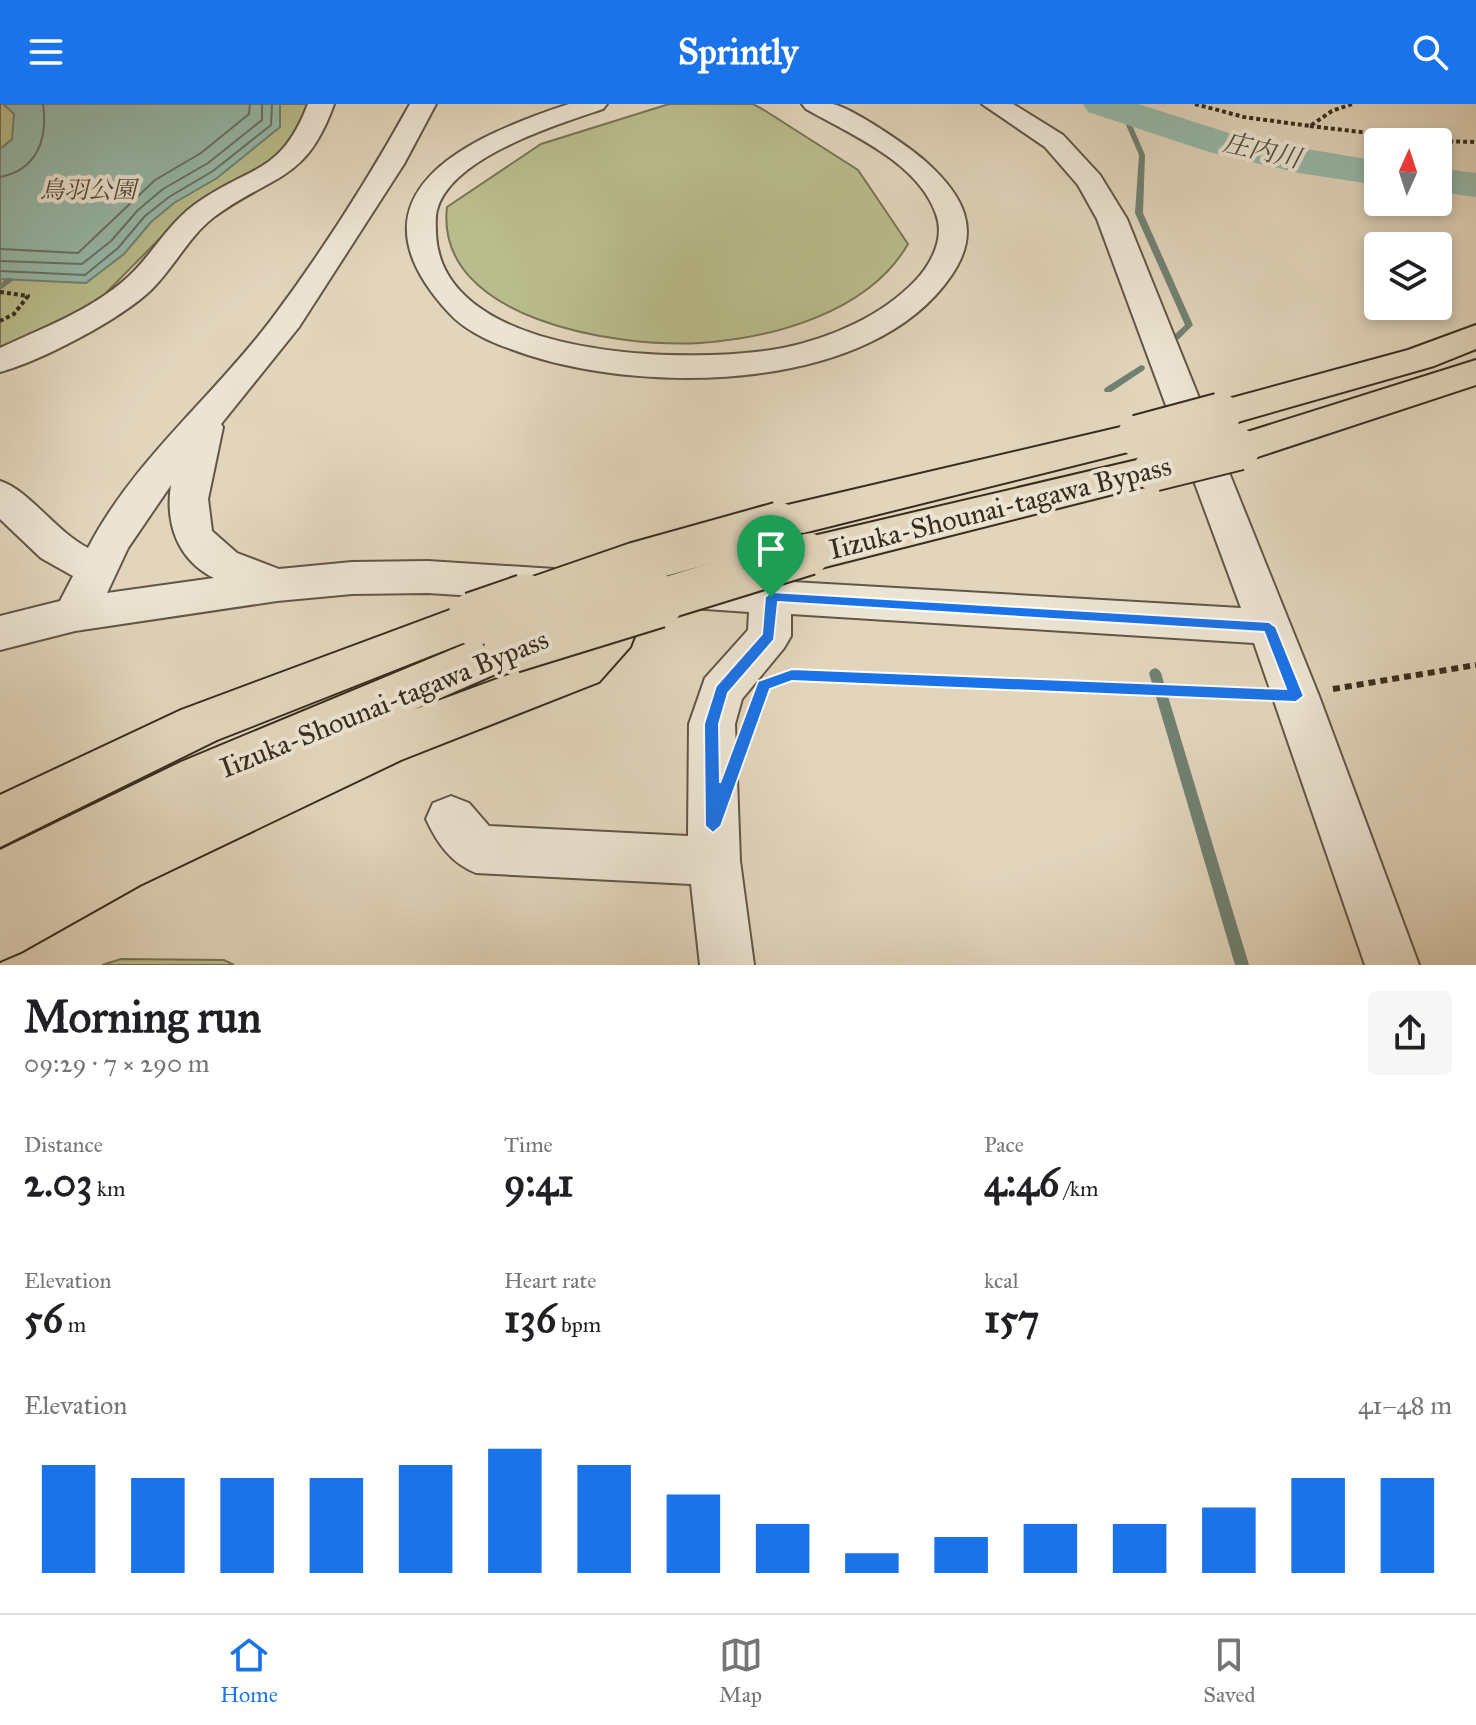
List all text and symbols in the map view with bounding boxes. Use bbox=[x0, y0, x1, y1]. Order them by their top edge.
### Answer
icon: menu bbox=[24, 30, 68, 74]
text: Sprintly bbox=[678, 30, 798, 74]
icon: search bbox=[1408, 30, 1452, 74]
water label: 庄内川 bbox=[1220, 126, 1307, 175]
north arrow bbox=[1364, 128, 1452, 216]
map controls bbox=[1364, 128, 1452, 320]
park label: 鳥羽公園 bbox=[40, 175, 140, 205]
button: layers bbox=[1364, 232, 1452, 320]
street label: Iizuka-Shounai-tagawa Bypass bbox=[826, 448, 1175, 567]
pin bbox=[737, 515, 805, 597]
icon: arrive bbox=[749, 527, 793, 571]
street label: Iizuka-Shounai-tagawa Bypass bbox=[215, 621, 554, 785]
text: Morning run bbox=[24, 990, 261, 1044]
button: share bbox=[1368, 991, 1452, 1075]
text: 09:29 · 7 × 290 m bbox=[24, 1047, 210, 1079]
text: Distance bbox=[24, 1131, 103, 1158]
text: Time bbox=[504, 1131, 553, 1158]
text: Pace bbox=[984, 1131, 1024, 1158]
text: 2.03 bbox=[24, 1158, 92, 1207]
text: 9:41 bbox=[504, 1158, 574, 1207]
text: 4:46 bbox=[984, 1158, 1059, 1207]
text: km bbox=[92, 1175, 126, 1202]
text: /km bbox=[1059, 1175, 1099, 1202]
text: Elevation bbox=[24, 1267, 111, 1294]
text: Heart rate bbox=[504, 1267, 597, 1294]
text: kcal bbox=[984, 1267, 1019, 1294]
text: 56 bbox=[24, 1294, 63, 1343]
text: 136 bbox=[504, 1294, 556, 1343]
text: 157 bbox=[984, 1294, 1039, 1343]
text: m bbox=[63, 1311, 86, 1338]
text: bpm bbox=[556, 1311, 601, 1338]
text: Elevation bbox=[24, 1389, 127, 1421]
text: 41–48 m bbox=[1358, 1389, 1452, 1421]
tab: Home bbox=[220, 1633, 278, 1708]
tab: Map bbox=[719, 1633, 763, 1708]
tab: Saved bbox=[1203, 1633, 1256, 1708]

